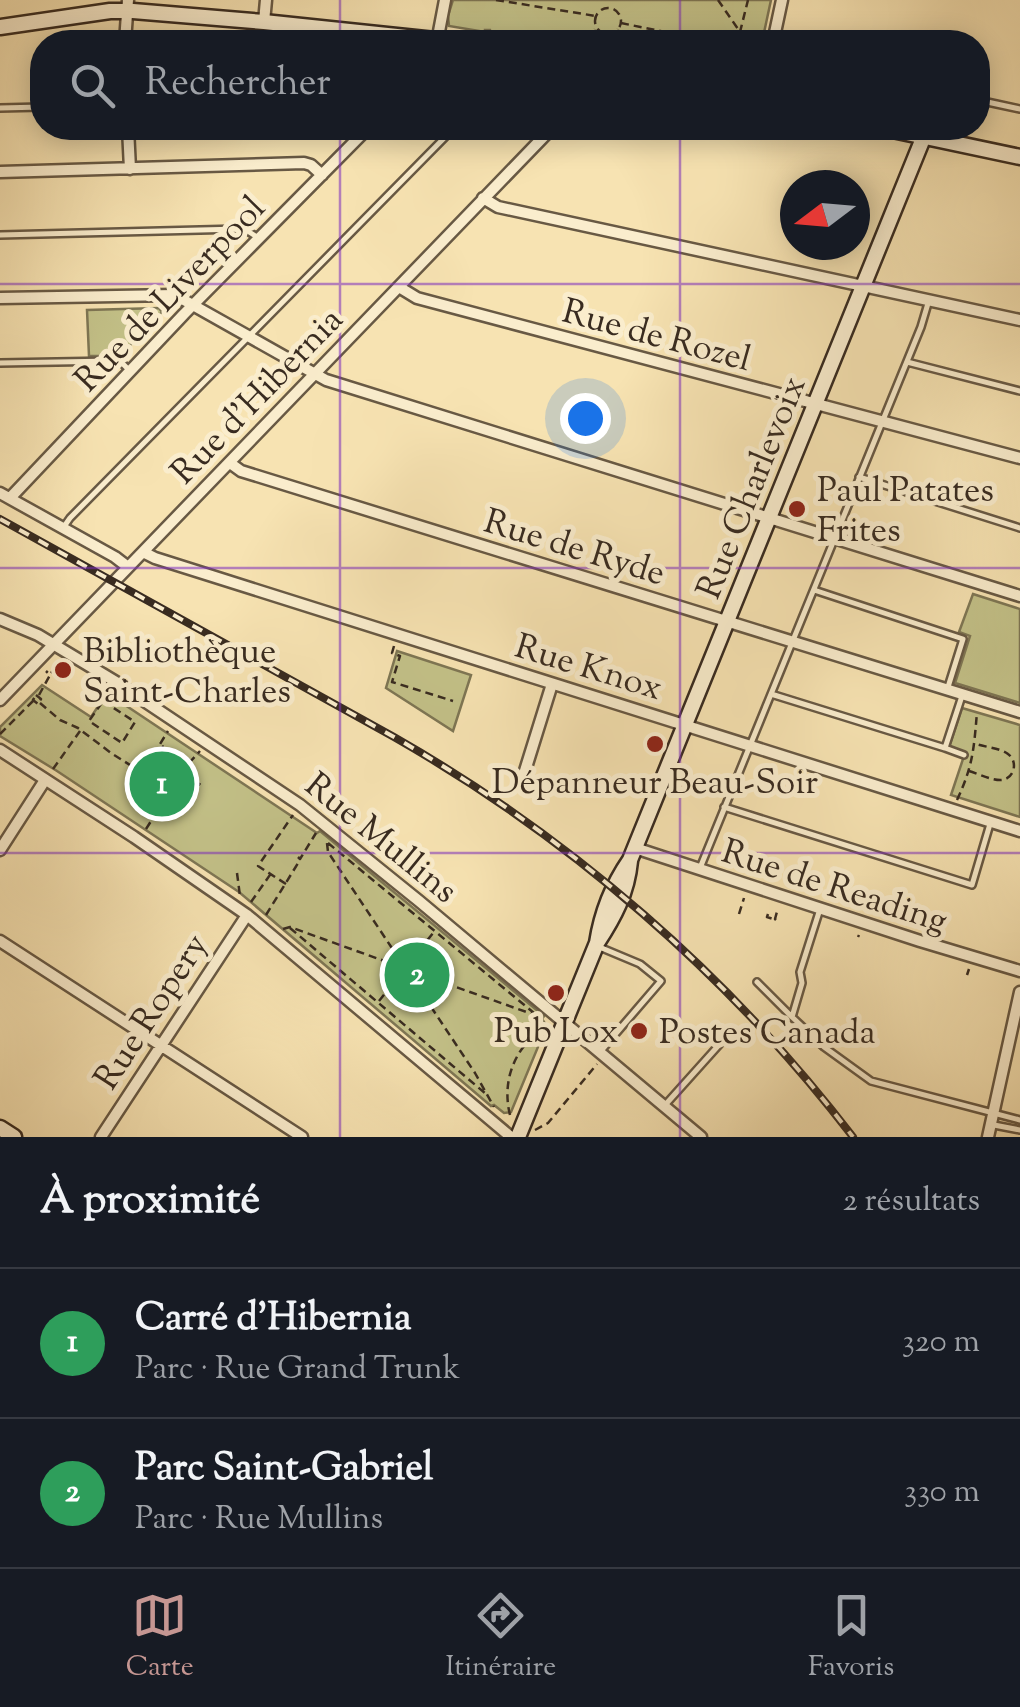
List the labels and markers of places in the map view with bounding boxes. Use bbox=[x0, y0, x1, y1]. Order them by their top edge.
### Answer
place label: Paul Patates Frites bbox=[817, 467, 994, 558]
marker: Paul Patates Frites bbox=[786, 498, 808, 520]
place label: Bibliothèque Saint-Charles bbox=[83, 628, 291, 719]
marker: Bibliothèque Saint-Charles bbox=[52, 659, 74, 681]
marker: Dépanneur Beau-Soir bbox=[644, 733, 666, 755]
pin: 1 bbox=[130, 746, 194, 822]
place label: Dépanneur Beau-Soir bbox=[492, 759, 818, 810]
pin: 2 bbox=[384, 938, 450, 1012]
marker: Pub Lox bbox=[545, 982, 567, 1004]
place label: Pub Lox bbox=[494, 1008, 618, 1059]
place label: Postes Canada bbox=[659, 1009, 876, 1060]
marker: Postes Canada bbox=[628, 1020, 650, 1042]

